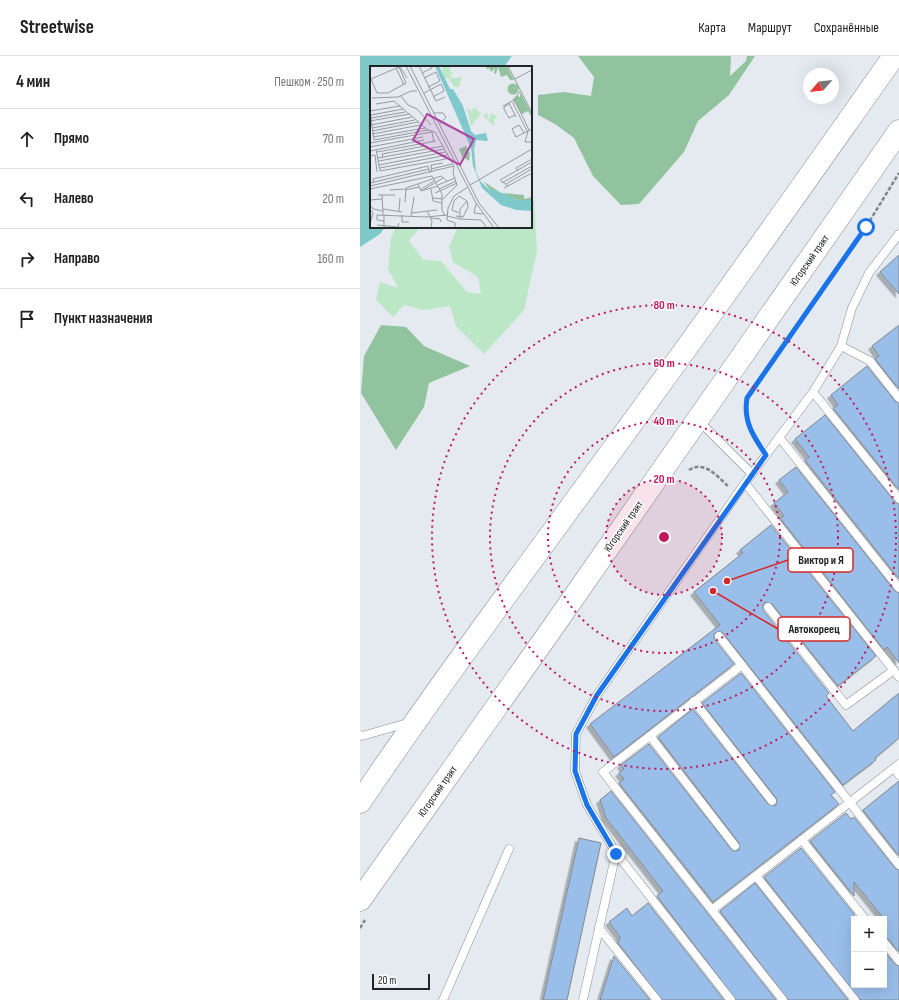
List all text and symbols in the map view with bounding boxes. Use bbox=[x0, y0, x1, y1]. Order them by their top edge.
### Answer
text: Streetwise bbox=[20, 16, 94, 39]
text: Карта bbox=[698, 19, 726, 36]
text: Маршрут bbox=[748, 19, 792, 36]
text: Сохранённые bbox=[814, 19, 879, 36]
inset map bbox=[370, 66, 532, 228]
north arrow bbox=[803, 68, 839, 104]
text: 4 мин bbox=[16, 72, 50, 92]
text: Пешком · 250 m bbox=[274, 74, 344, 90]
icon: ahead bbox=[16, 128, 38, 150]
text: Прямо bbox=[54, 129, 89, 148]
text: 70 m bbox=[323, 131, 344, 147]
icon: left bbox=[16, 188, 38, 210]
text: Налево bbox=[54, 189, 94, 208]
text: 20 m bbox=[322, 191, 344, 207]
route start bbox=[857, 218, 875, 236]
street label: Югорский тракт bbox=[787, 232, 832, 288]
icon: right bbox=[16, 248, 38, 270]
text: Направо bbox=[54, 249, 100, 268]
text: 160 m bbox=[318, 251, 344, 267]
text: 80 m bbox=[653, 298, 675, 313]
icon: arrive bbox=[16, 308, 38, 330]
text: Пункт назначения bbox=[54, 309, 152, 328]
text: 60 m bbox=[653, 356, 675, 371]
text: 40 m bbox=[653, 414, 675, 429]
text: 20 m bbox=[654, 472, 674, 487]
street label: Югорский тракт bbox=[601, 498, 646, 554]
centre of rings bbox=[657, 530, 671, 544]
callout: Виктор и Я bbox=[788, 548, 853, 572]
text: Виктор и Я bbox=[798, 553, 844, 568]
callout: Автокореец bbox=[778, 617, 850, 641]
text: Автокореец bbox=[787, 622, 840, 637]
street label: Югорский тракт bbox=[415, 763, 460, 819]
route end bbox=[607, 845, 625, 863]
map controls bbox=[851, 916, 887, 988]
button: + bbox=[851, 916, 887, 952]
button: − bbox=[851, 952, 887, 988]
scale bar bbox=[372, 972, 430, 991]
text: 20 m bbox=[378, 974, 396, 987]

